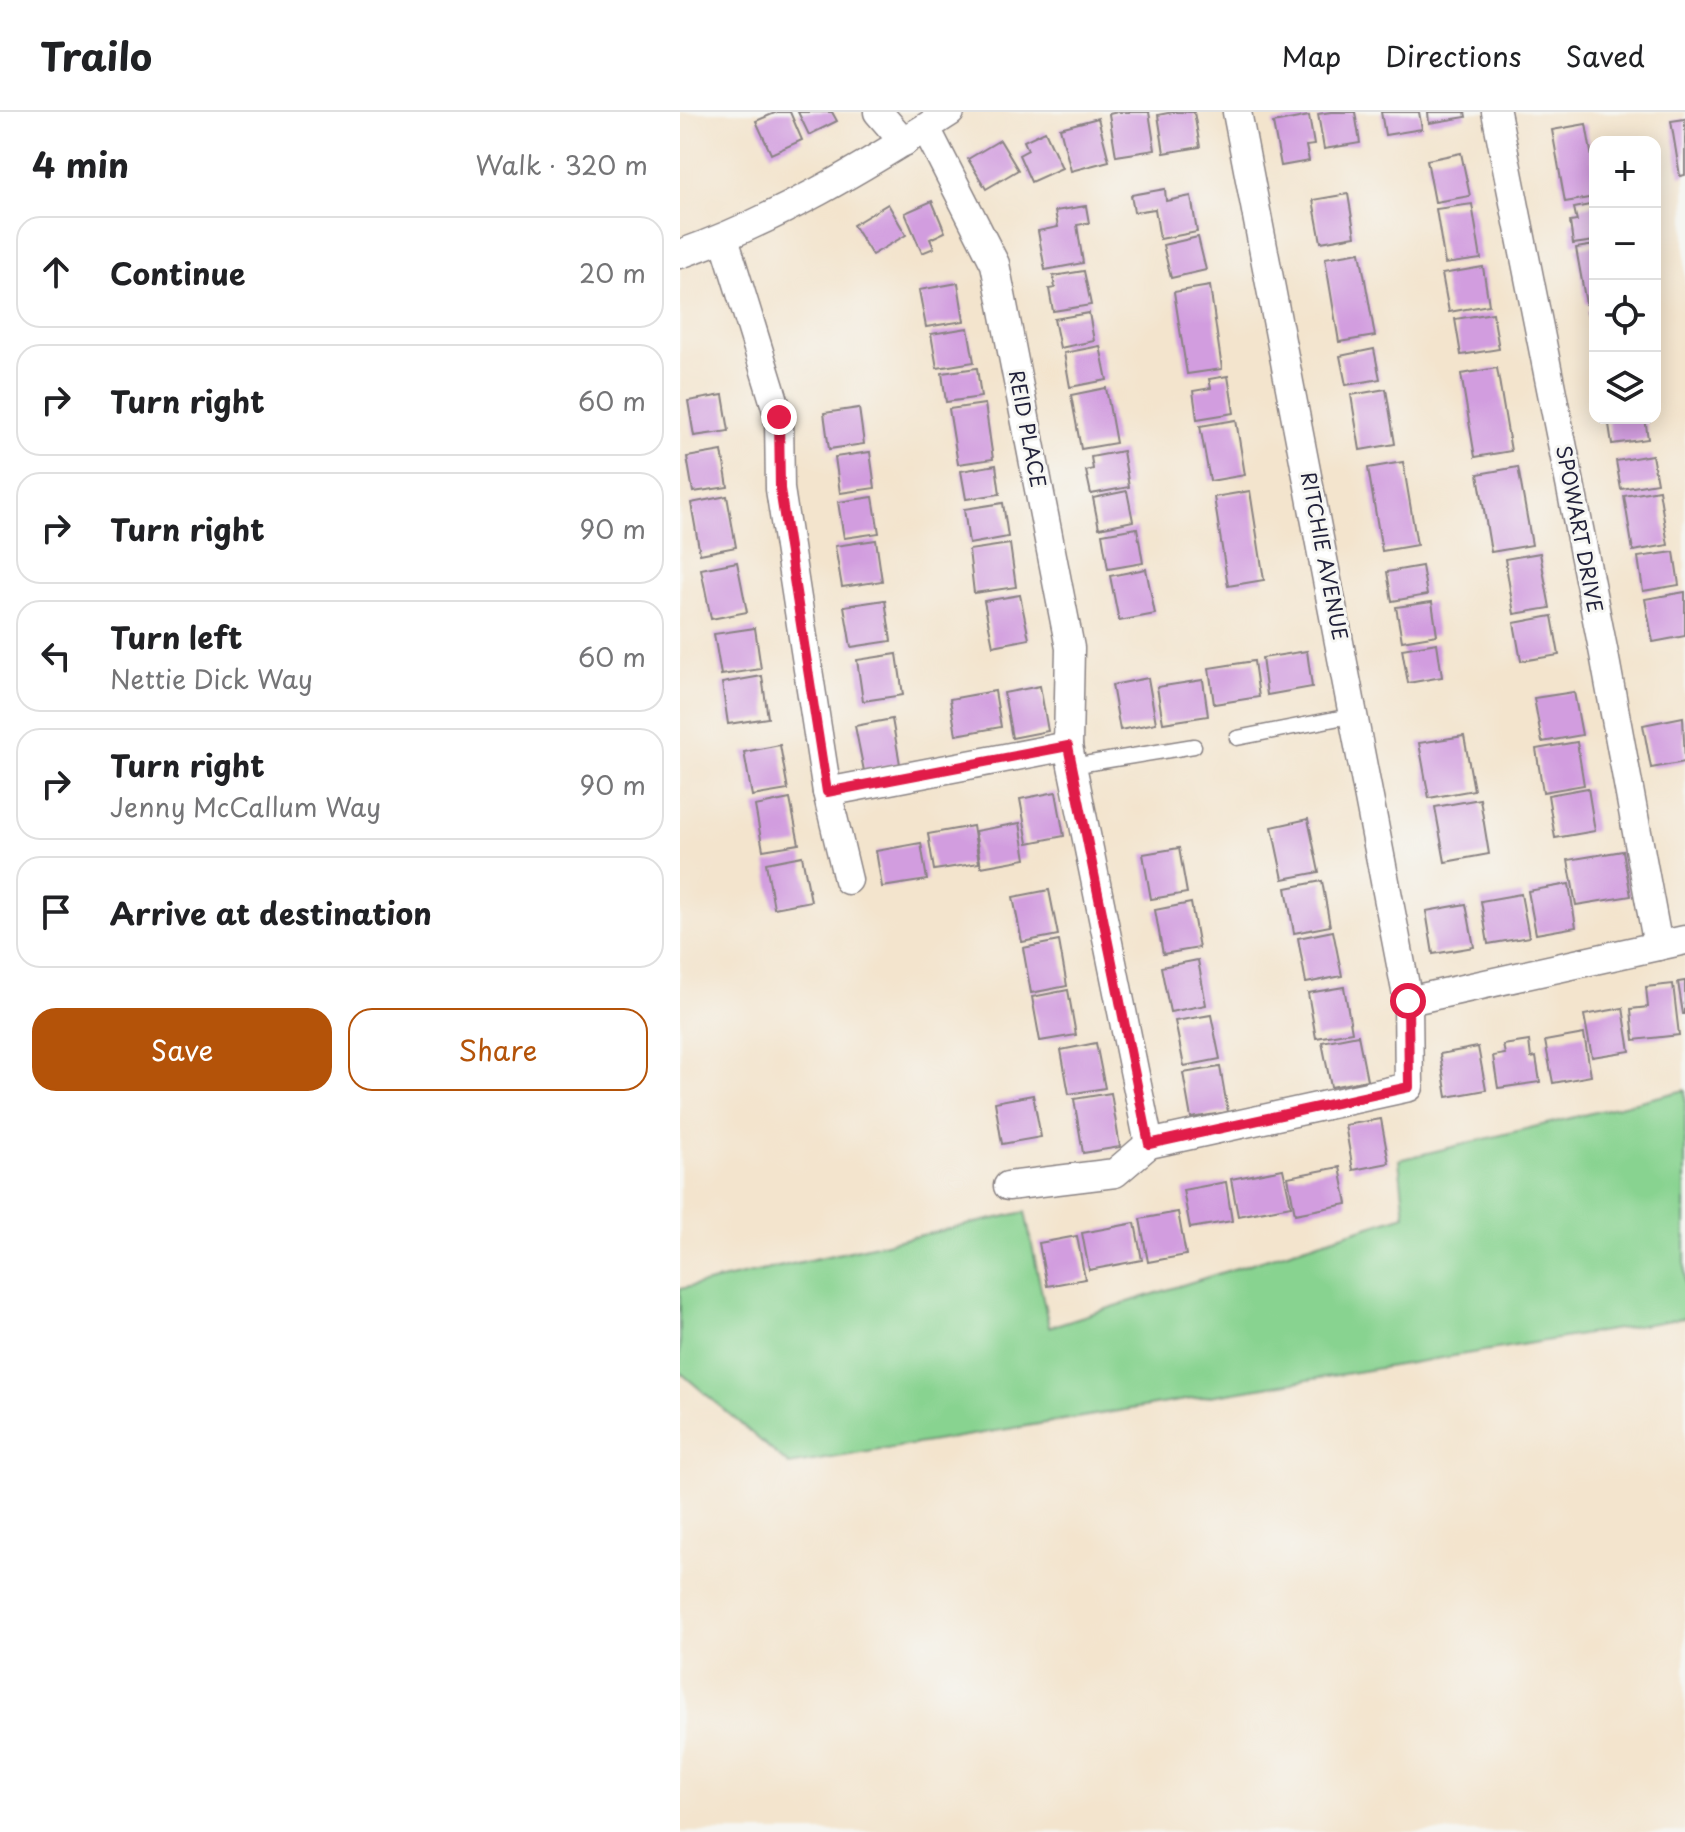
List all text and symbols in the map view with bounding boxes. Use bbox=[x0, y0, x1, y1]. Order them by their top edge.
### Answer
text: Trailo bbox=[40, 27, 152, 84]
text: Map bbox=[1282, 34, 1341, 77]
text: Directions bbox=[1385, 34, 1522, 77]
text: Saved bbox=[1566, 34, 1645, 77]
map controls bbox=[1589, 136, 1661, 424]
button: + bbox=[1589, 136, 1661, 208]
text: 4 min bbox=[32, 138, 129, 190]
text: Walk · 320 m bbox=[475, 145, 648, 184]
button: − bbox=[1589, 208, 1661, 280]
icon: ahead bbox=[34, 250, 78, 294]
text: Continue bbox=[110, 250, 245, 295]
text: 20 m bbox=[579, 253, 646, 292]
button: locate bbox=[1589, 280, 1661, 352]
button: layers bbox=[1589, 352, 1661, 424]
street label: REID PLACE bbox=[1002, 367, 1054, 490]
icon: right bbox=[34, 378, 78, 422]
text: Turn right bbox=[110, 378, 265, 423]
text: 60 m bbox=[578, 381, 646, 420]
route end bbox=[761, 399, 797, 435]
street label: SPOWART DRIVE bbox=[1549, 443, 1611, 615]
street label: RITCHIE AVENUE bbox=[1294, 469, 1356, 643]
icon: right bbox=[34, 506, 78, 550]
text: Turn right bbox=[110, 506, 265, 551]
text: 90 m bbox=[579, 509, 646, 548]
text: Turn left bbox=[110, 614, 242, 659]
icon: left bbox=[34, 634, 78, 678]
text: 60 m bbox=[578, 637, 646, 676]
text: Nettie Dick Way bbox=[110, 659, 313, 698]
text: Turn right bbox=[110, 742, 265, 787]
icon: right bbox=[34, 762, 78, 806]
text: 90 m bbox=[579, 765, 646, 804]
text: Jenny McCallum Way bbox=[110, 787, 381, 826]
icon: arrive bbox=[34, 890, 78, 934]
text: Arrive at destination bbox=[110, 890, 432, 935]
route start bbox=[1390, 983, 1426, 1019]
button: Save bbox=[32, 1008, 332, 1091]
button: Share bbox=[348, 1008, 648, 1091]

